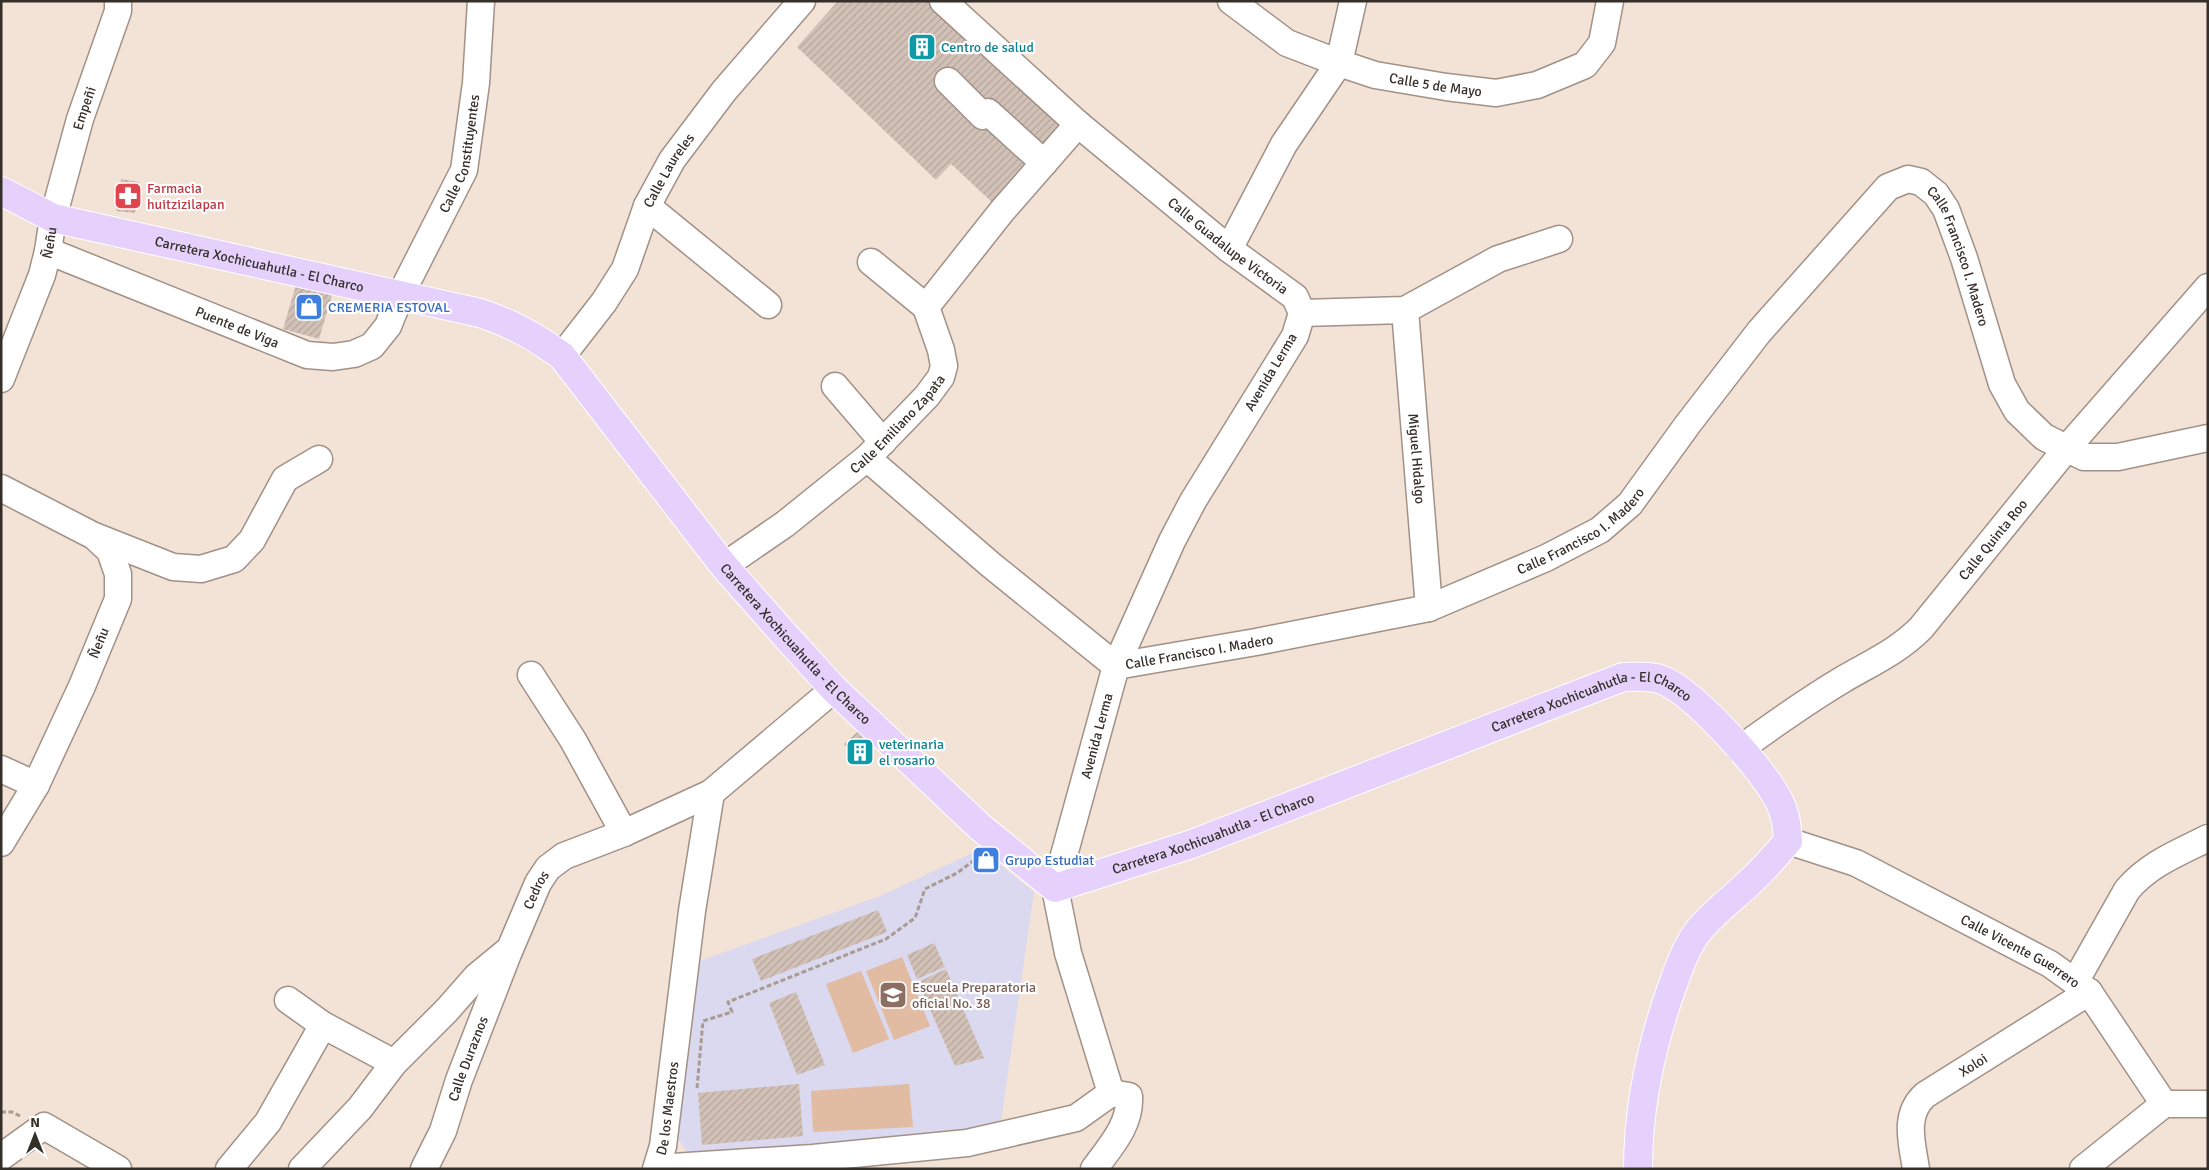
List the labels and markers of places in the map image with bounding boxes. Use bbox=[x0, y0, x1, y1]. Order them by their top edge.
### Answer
building icon: Centro de salud bbox=[907, 32, 937, 62]
place label: Centro de salud bbox=[941, 39, 1034, 56]
place label: Farmacia huitzizilapan bbox=[147, 180, 225, 213]
pharmacy icon: Farmacia huitzizilapan bbox=[113, 181, 143, 211]
shop icon: CREMERIA ESTOVAL bbox=[294, 292, 324, 322]
place label: CREMERIA ESTOVAL bbox=[328, 299, 450, 316]
place label: veterinaria el rosario bbox=[879, 736, 944, 769]
building icon: veterinaria el rosario bbox=[845, 737, 875, 767]
shop icon: Grupo Estudiat bbox=[971, 845, 1001, 875]
place label: Grupo Estudiat bbox=[1005, 852, 1094, 869]
place label: Escuela Preparatoria oficial No. 38 bbox=[912, 979, 1036, 1012]
school or university icon: Escuela Preparatoria oficial No. 38 bbox=[878, 980, 908, 1010]

